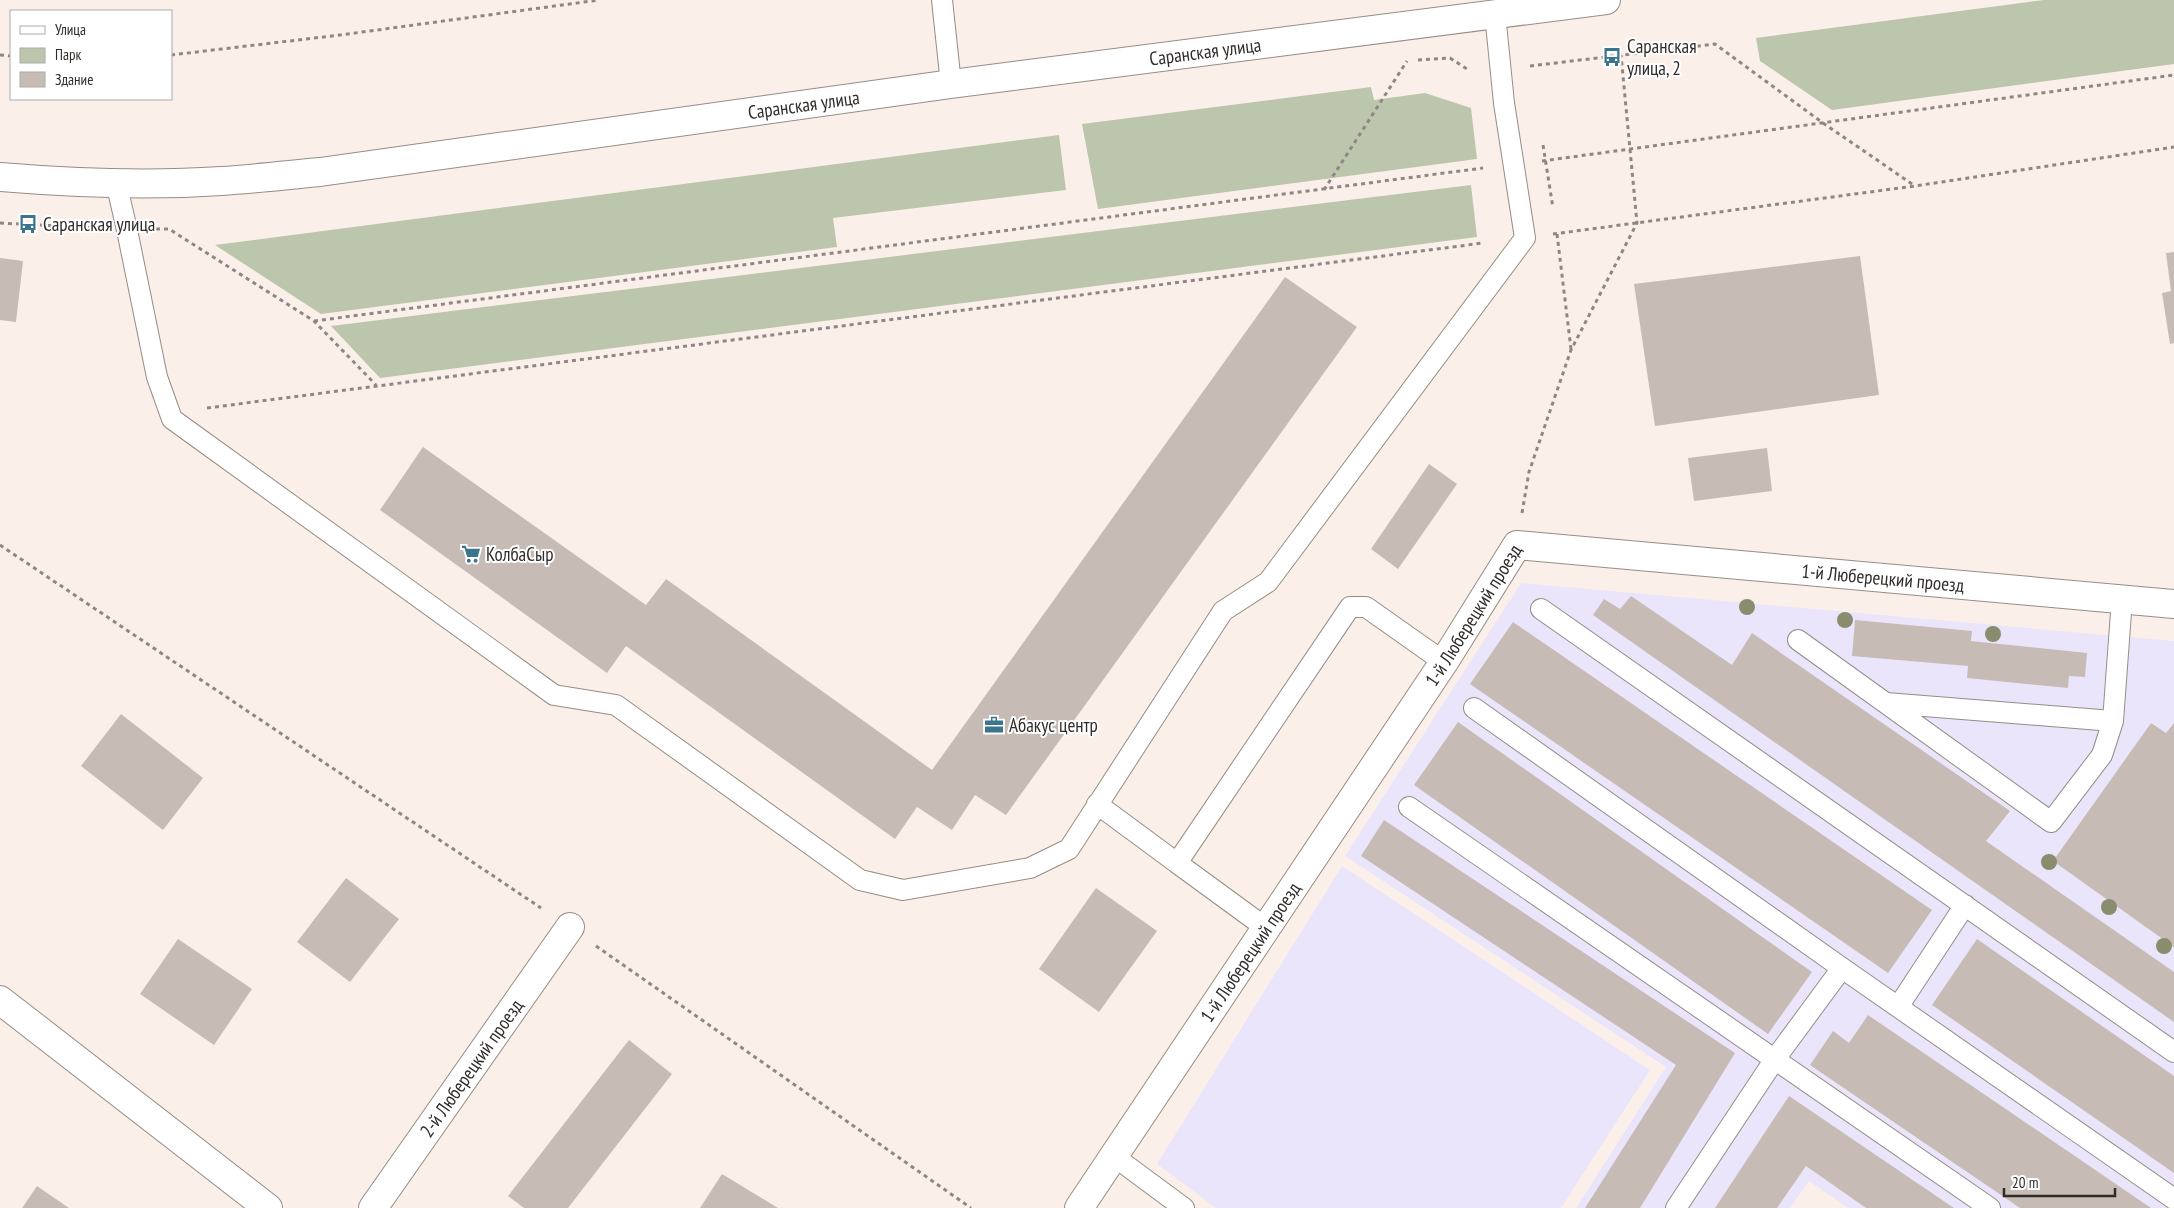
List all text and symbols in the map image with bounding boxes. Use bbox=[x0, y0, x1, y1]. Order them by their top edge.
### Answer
legend bbox=[10, 10, 172, 100]
text: Улица bbox=[55, 20, 86, 39]
street label: Саранская улица bbox=[1148, 32, 1262, 70]
place label: Саранская улица, 2 bbox=[1627, 34, 1696, 80]
text: Парк bbox=[55, 45, 81, 64]
bus stop icon: Саранская улица, 2 bbox=[1601, 46, 1623, 68]
text: Здание bbox=[55, 70, 93, 89]
street label: Саранская улица bbox=[746, 85, 861, 124]
place label: Саранская улица bbox=[43, 212, 155, 236]
bus stop icon: Саранская улица bbox=[17, 213, 39, 235]
street label: 1-й Люберецкий проезд bbox=[1419, 539, 1527, 691]
place label: КолбаСыр bbox=[486, 542, 553, 566]
supermarket icon: КолбаСыр bbox=[460, 543, 482, 565]
street label: 1-й Люберецкий проезд bbox=[1800, 559, 1966, 597]
place label: Абакус центр bbox=[1009, 713, 1098, 737]
office icon: Абакус центр bbox=[983, 714, 1005, 736]
street label: 1-й Люберецкий проезд bbox=[1195, 877, 1306, 1026]
street label: 2-й Люберецкий проезд bbox=[414, 994, 528, 1142]
scale bar bbox=[2004, 1166, 2115, 1198]
text: 20 m bbox=[2012, 1173, 2038, 1192]

